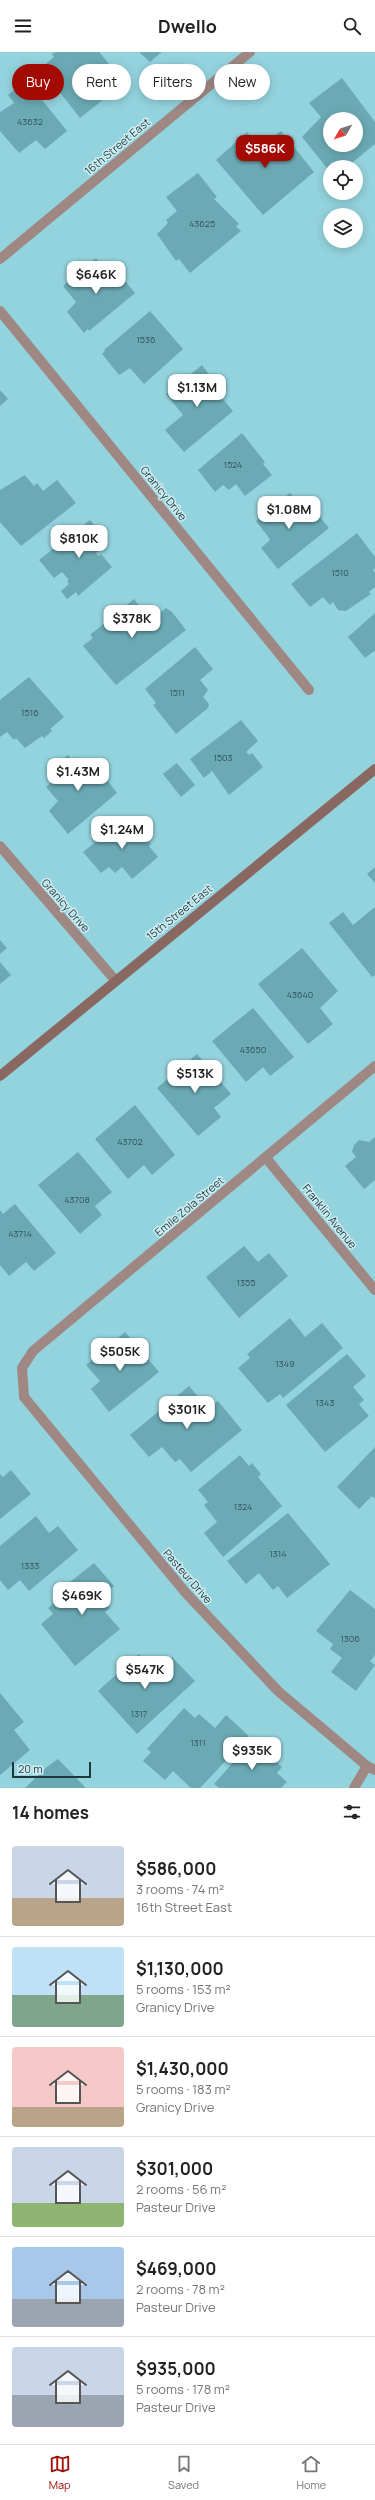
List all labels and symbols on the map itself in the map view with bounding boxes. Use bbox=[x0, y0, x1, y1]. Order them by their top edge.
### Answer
north arrow bbox=[323, 112, 363, 152]
street label: 16th Street East bbox=[81, 114, 153, 178]
house number: 43632 bbox=[17, 115, 43, 128]
pin: $586K bbox=[237, 135, 293, 169]
house number: 43625 bbox=[189, 217, 215, 230]
pin: $646K bbox=[68, 261, 124, 295]
house number: 1536 bbox=[136, 333, 156, 346]
pin: $1.13M bbox=[164, 374, 230, 408]
house number: 1524 bbox=[224, 458, 242, 471]
street label: Granicy Drive bbox=[137, 463, 191, 524]
pin: $1.08M bbox=[256, 496, 322, 530]
pin: $810K bbox=[51, 525, 107, 559]
house number: 1510 bbox=[331, 566, 349, 579]
pin: $378K bbox=[104, 605, 160, 639]
house number: 1511 bbox=[169, 686, 185, 699]
house number: 1516 bbox=[21, 706, 39, 719]
house number: 1503 bbox=[213, 751, 233, 764]
pin: $1.43M bbox=[45, 758, 111, 792]
pin: $1.24M bbox=[89, 816, 155, 850]
street label: Granicy Drive bbox=[39, 875, 94, 935]
street label: 15th Street East bbox=[143, 881, 215, 943]
house number: 43640 bbox=[287, 988, 313, 1001]
house number: 43650 bbox=[240, 1043, 266, 1056]
pin: $513K bbox=[167, 1060, 223, 1094]
house number: 43702 bbox=[117, 1135, 143, 1148]
street label: Emile Zola Street bbox=[151, 1173, 227, 1239]
street label: Franklin Avenue bbox=[299, 1181, 361, 1252]
house number: 43708 bbox=[64, 1193, 90, 1206]
house number: 43714 bbox=[8, 1227, 32, 1240]
house number: 1355 bbox=[237, 1276, 255, 1289]
pin: $505K bbox=[92, 1338, 148, 1372]
house number: 1349 bbox=[275, 1357, 295, 1370]
pin: $301K bbox=[159, 1396, 215, 1430]
house number: 1343 bbox=[316, 1396, 334, 1409]
house number: 1324 bbox=[234, 1500, 252, 1513]
street label: Pasteur Drive bbox=[160, 1546, 216, 1607]
house number: 1314 bbox=[269, 1547, 287, 1560]
house number: 1333 bbox=[21, 1559, 39, 1572]
pin: $469K bbox=[54, 1582, 110, 1616]
house number: 1306 bbox=[340, 1632, 360, 1645]
pin: $547K bbox=[117, 1656, 173, 1690]
house number: 1317 bbox=[131, 1707, 148, 1720]
house number: 1311 bbox=[190, 1736, 206, 1749]
pin: $935K bbox=[224, 1737, 280, 1771]
scale bar bbox=[12, 1760, 91, 1779]

